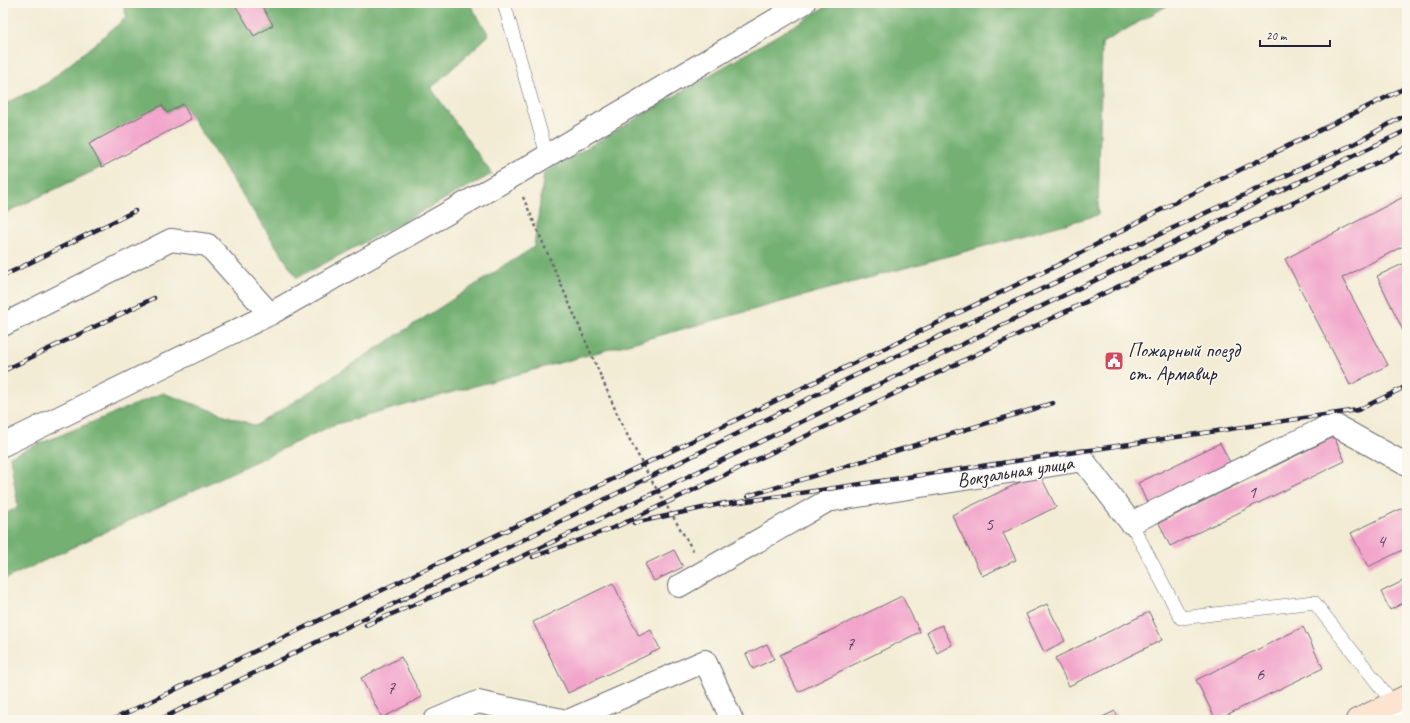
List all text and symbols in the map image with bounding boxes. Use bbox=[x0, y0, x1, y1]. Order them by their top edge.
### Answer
scale bar bbox=[1260, 22, 1330, 48]
text: 20 m bbox=[1266, 28, 1288, 44]
place label: Пожарный поезд ст. Армавир bbox=[1128, 338, 1242, 386]
public building icon: Пожарный поезд ст. Армавир bbox=[1103, 350, 1125, 372]
street label: Вокзальная улица bbox=[955, 450, 1076, 493]
house number: 1 bbox=[1248, 481, 1257, 503]
house number: 5 bbox=[985, 513, 994, 535]
house number: 4 bbox=[1377, 530, 1387, 552]
house number: 7 bbox=[846, 633, 855, 655]
house number: 6 bbox=[1256, 663, 1265, 685]
house number: 7 bbox=[387, 677, 396, 699]

